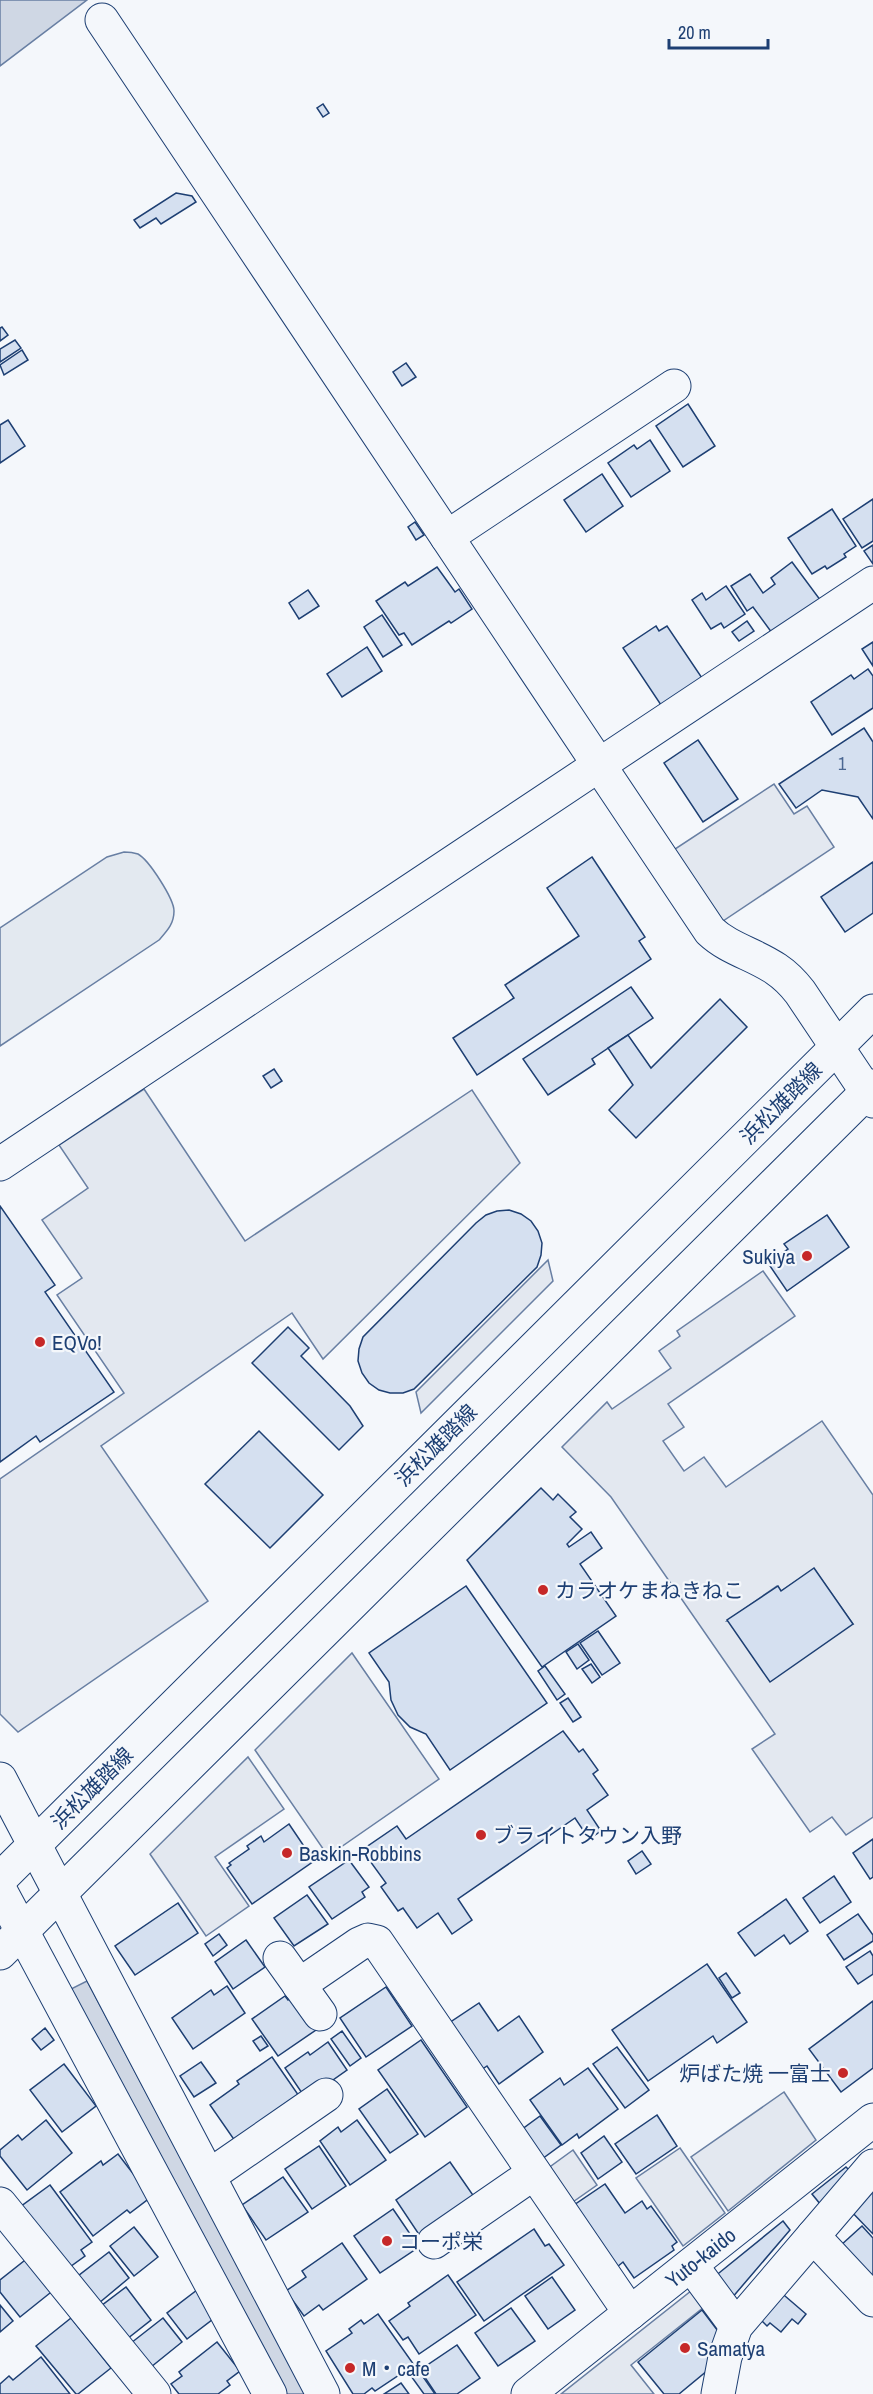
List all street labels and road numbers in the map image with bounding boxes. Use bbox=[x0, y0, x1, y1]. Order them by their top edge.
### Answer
street label: 浜松雄踏線 bbox=[734, 1056, 828, 1150]
street label: 浜松雄踏線 bbox=[389, 1398, 483, 1492]
street label: 浜松雄踏線 bbox=[45, 1741, 139, 1835]
street label: Yuto-kaido bbox=[659, 2220, 742, 2294]

